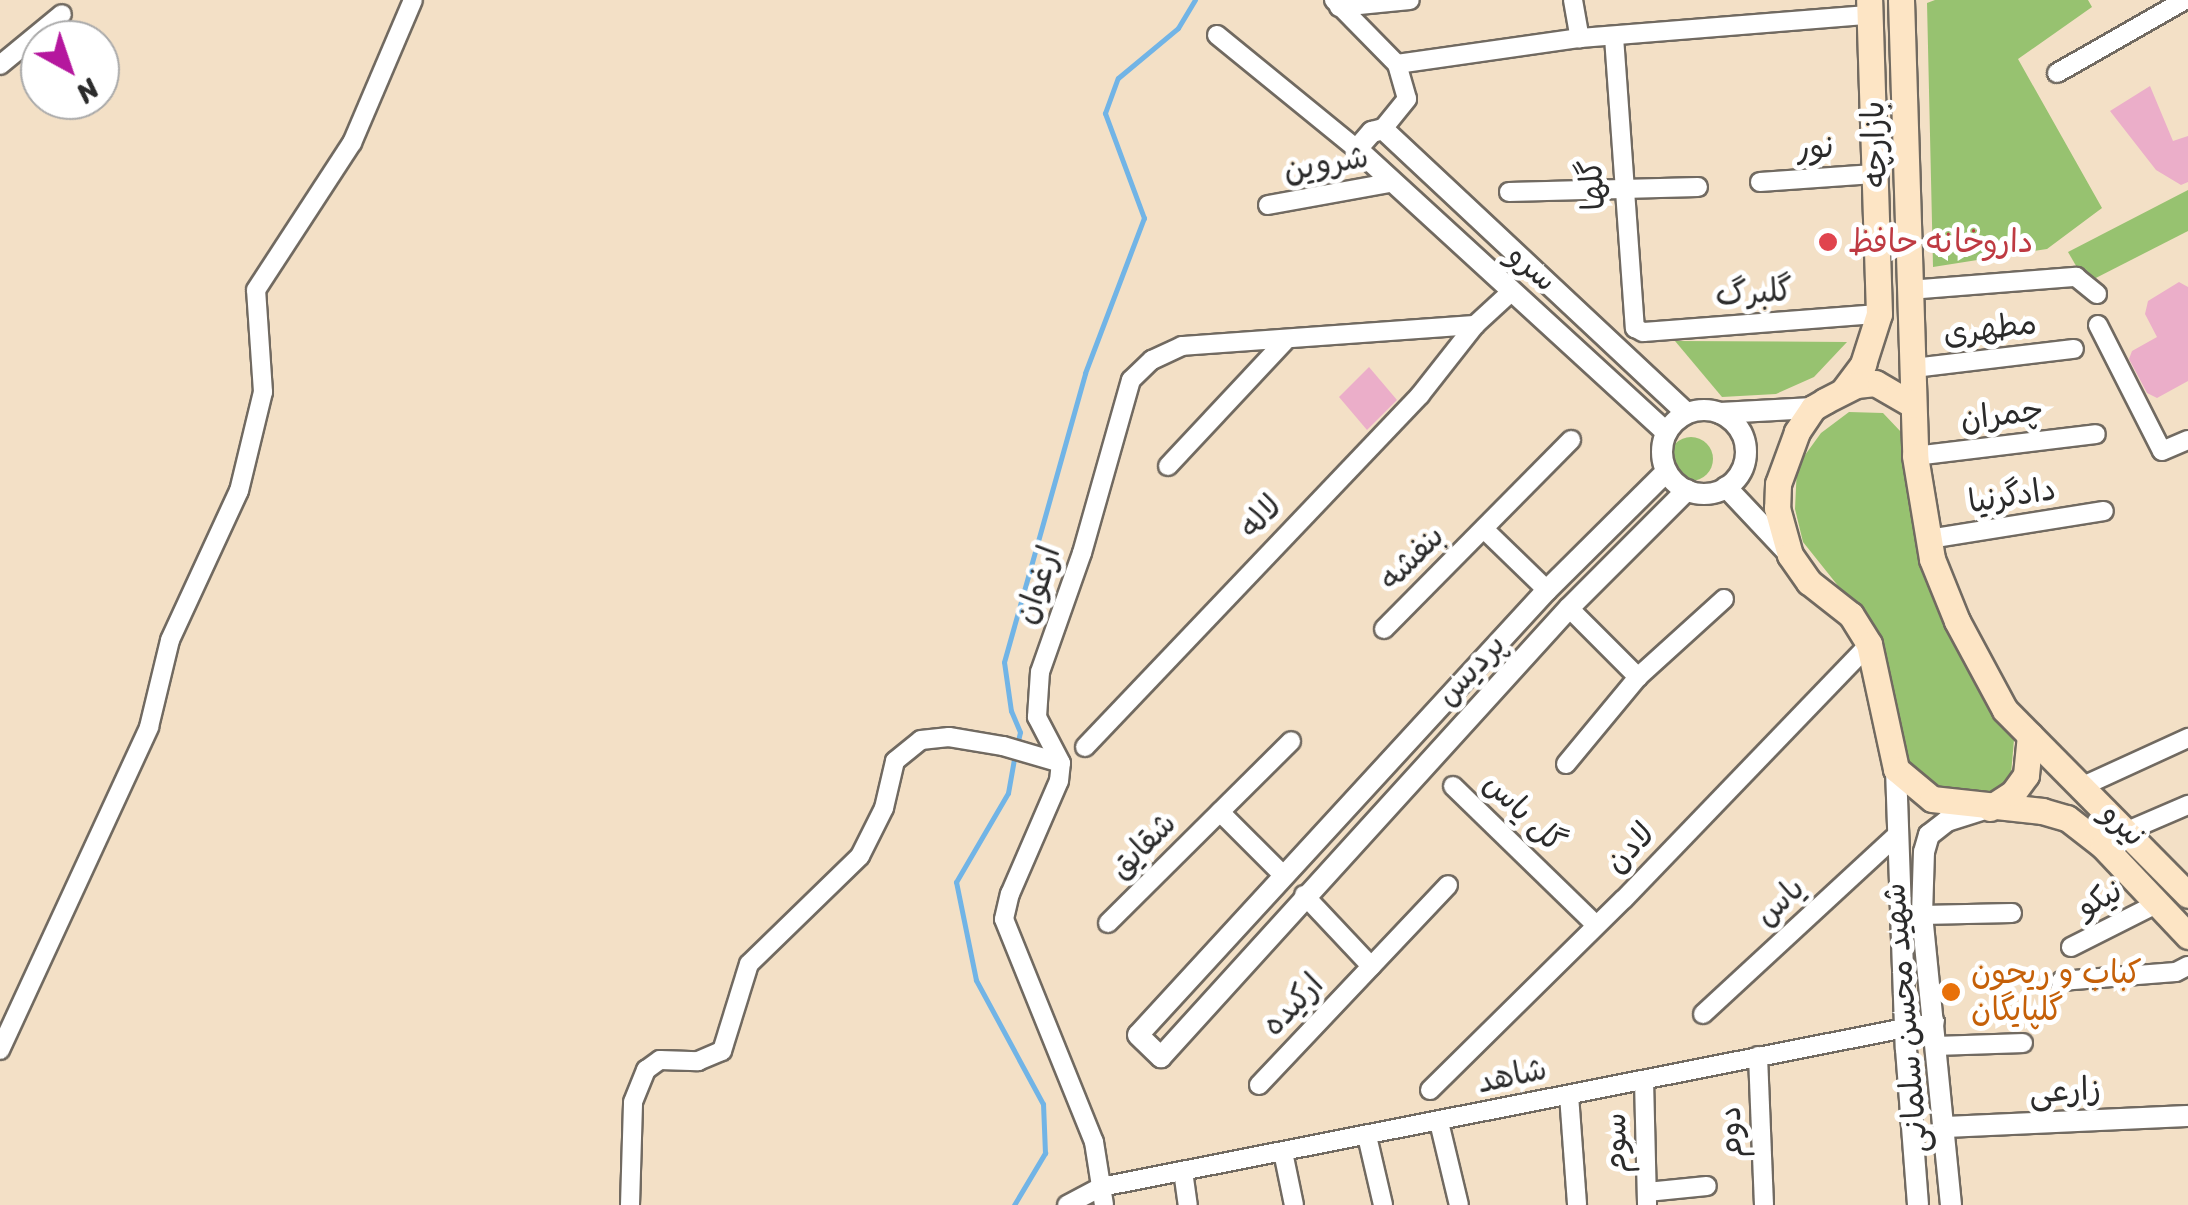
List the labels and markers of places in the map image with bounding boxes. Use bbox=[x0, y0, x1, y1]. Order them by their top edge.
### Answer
place label: داروخانه حافظ bbox=[1848, 223, 2033, 261]
marker: داروخانه حافظ bbox=[1817, 231, 1839, 253]
place label: کباب و ریحون گلپایگان bbox=[1971, 955, 2142, 1030]
marker: کباب و ریحون گلپایگان bbox=[1940, 981, 1962, 1003]

